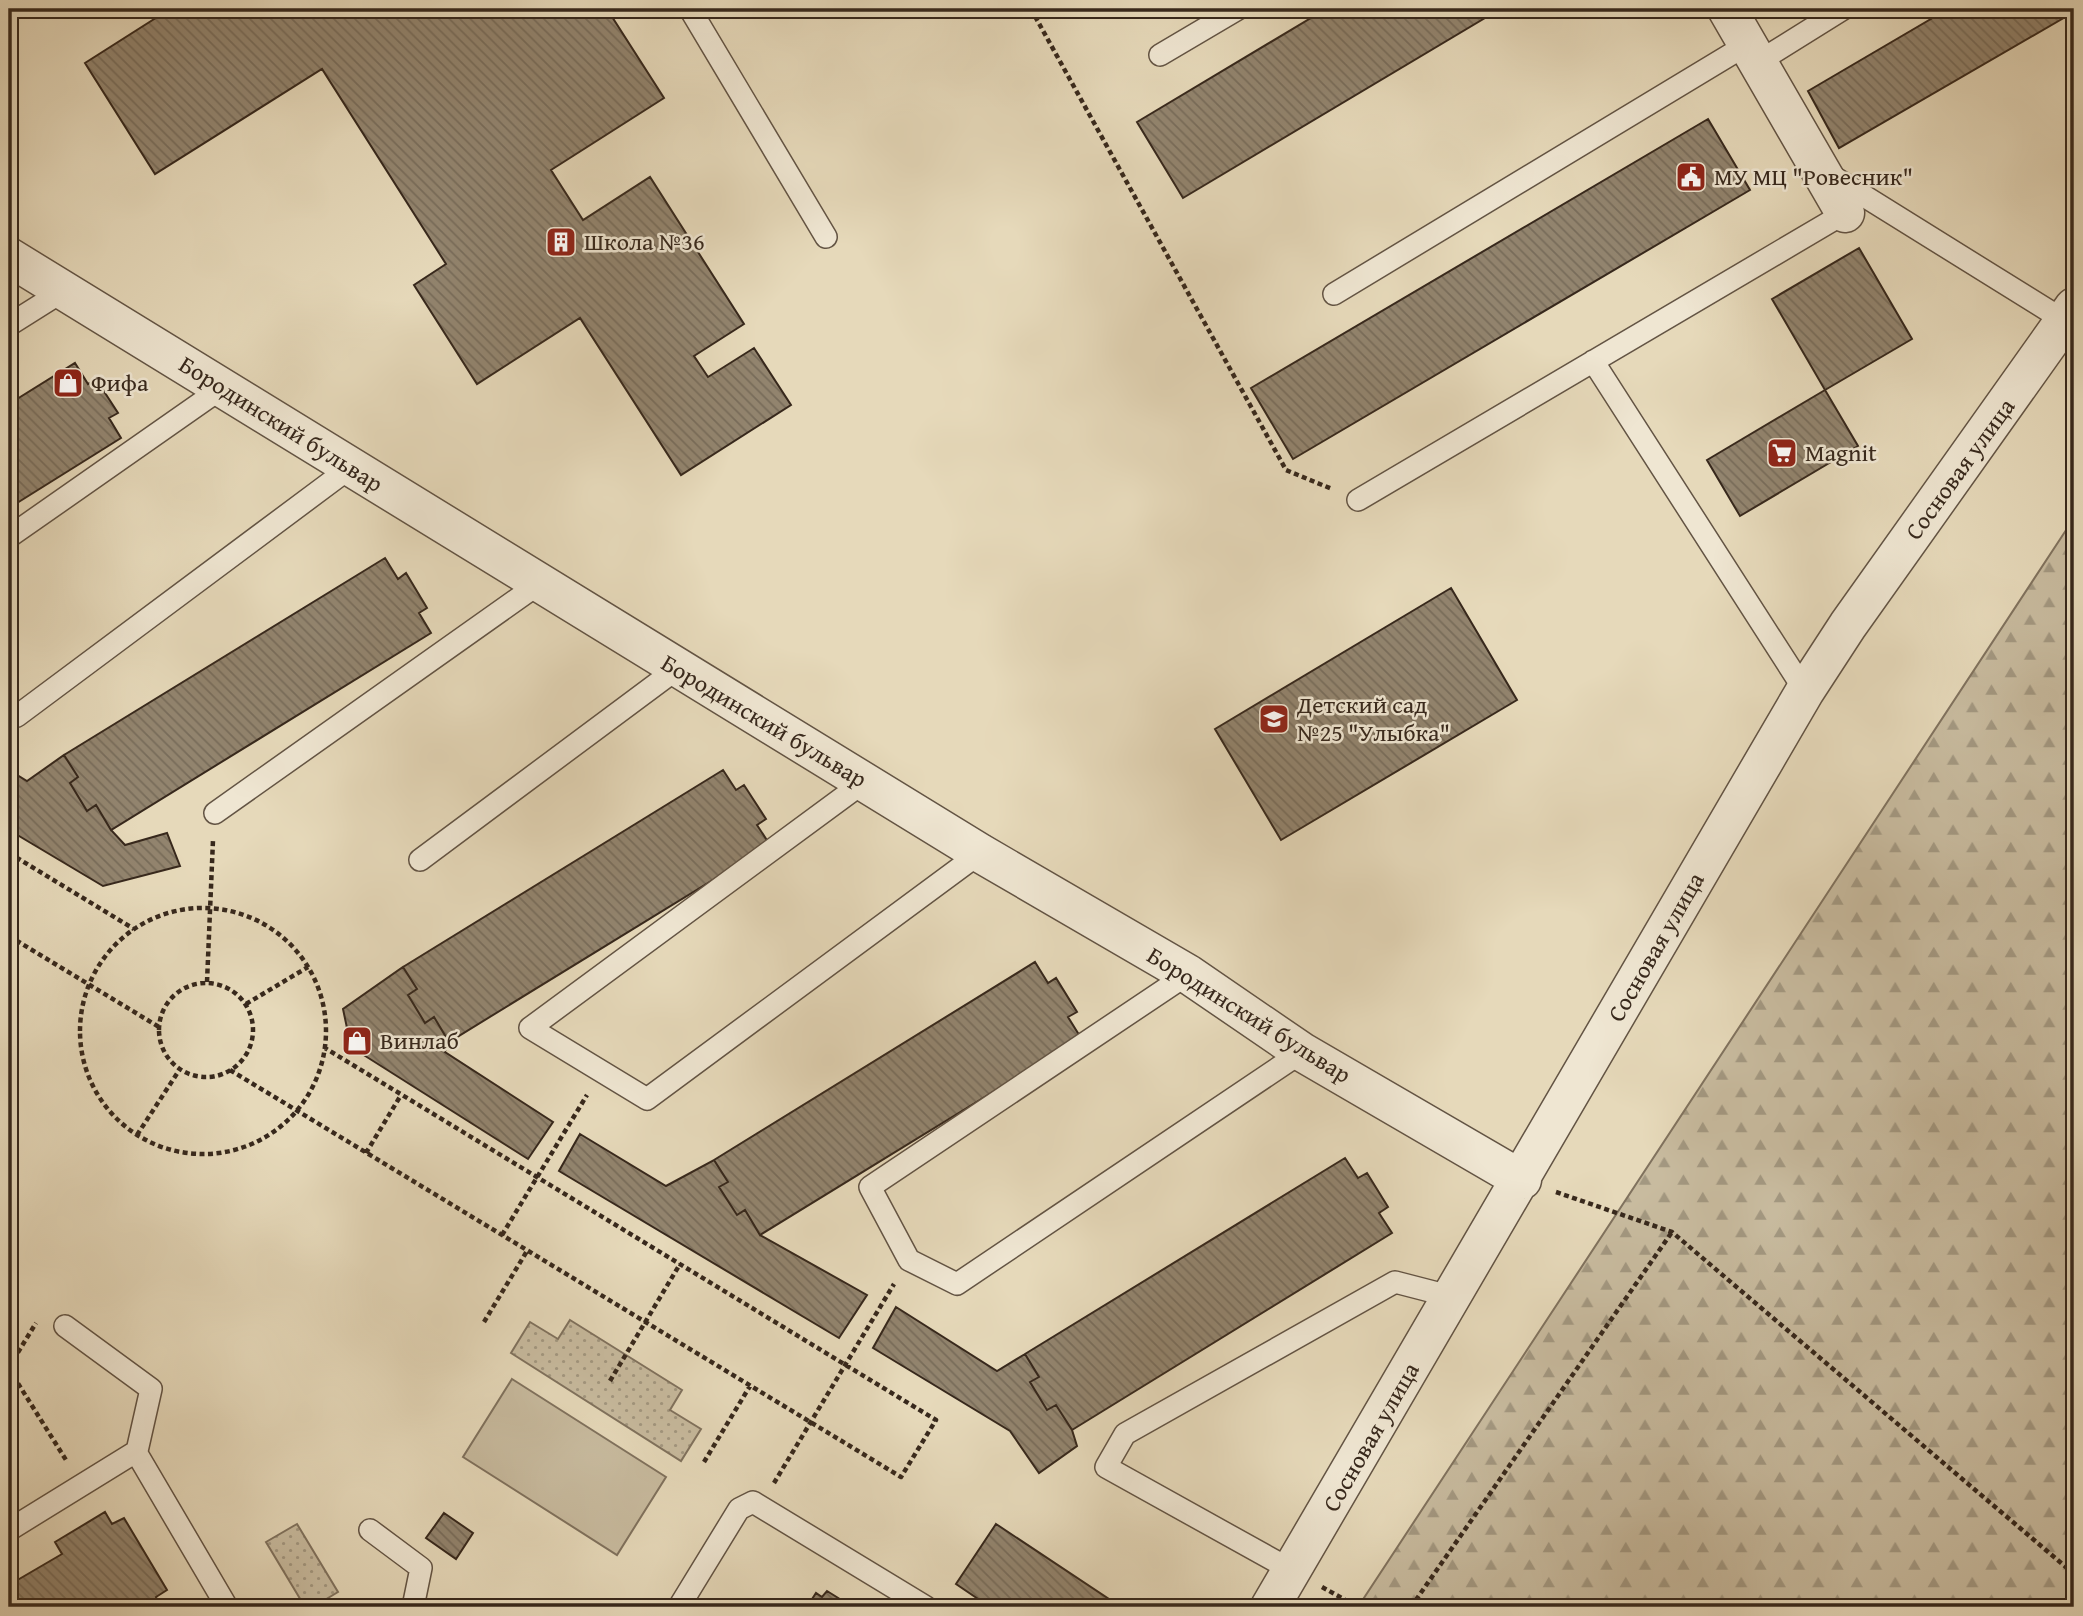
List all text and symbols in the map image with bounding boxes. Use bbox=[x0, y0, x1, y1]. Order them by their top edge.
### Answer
place label: МУ МЦ "Ровесник" bbox=[1714, 159, 1913, 194]
public building icon: МУ МЦ "Ровесник" bbox=[1674, 160, 1708, 194]
place label: Школа №36 bbox=[584, 224, 705, 259]
building icon: Школа №36 bbox=[544, 225, 578, 259]
street label: Бородинский бульвар bbox=[173, 347, 390, 501]
place label: Фифа bbox=[91, 365, 149, 400]
shop icon: Фифа bbox=[51, 366, 85, 400]
street label: Сосновая улица bbox=[1896, 390, 2023, 547]
place label: Magnit bbox=[1805, 435, 1877, 470]
supermarket icon: Magnit bbox=[1765, 436, 1799, 470]
street label: Бородинский бульвар bbox=[655, 645, 874, 796]
place label: Детский сад №25 "Улыбка" bbox=[1296, 687, 1450, 750]
school or university icon: Детский сад №25 "Улыбка" bbox=[1257, 702, 1291, 736]
street label: Сосновая улица bbox=[1599, 865, 1713, 1028]
street label: Бородинский бульвар bbox=[1141, 938, 1358, 1092]
place label: Винлаб bbox=[380, 1023, 459, 1058]
shop icon: Винлаб bbox=[340, 1024, 374, 1058]
street label: Сосновая улица bbox=[1314, 1355, 1428, 1518]

